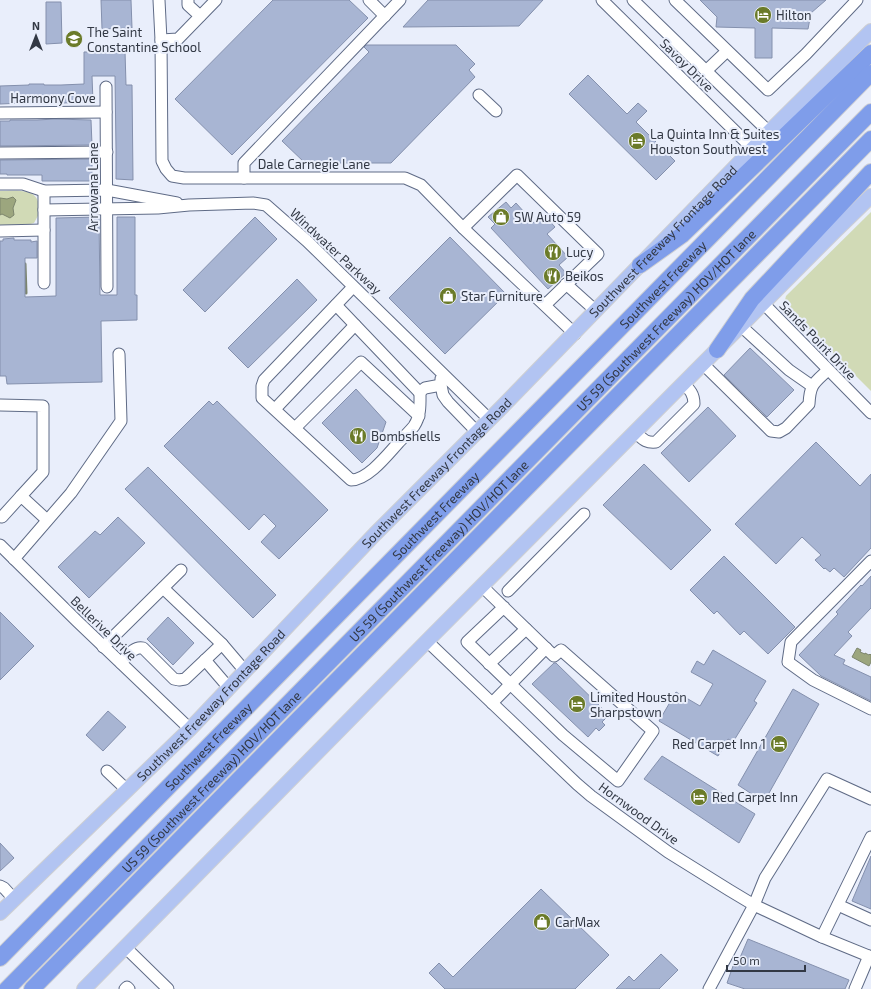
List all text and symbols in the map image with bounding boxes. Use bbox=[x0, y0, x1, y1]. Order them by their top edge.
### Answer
hotel icon: Hilton bbox=[753, 5, 773, 25]
place label: Hilton bbox=[776, 7, 812, 23]
north arrow bbox=[16, 16, 56, 56]
text: N bbox=[32, 19, 40, 32]
place label: The Saint Constantine School bbox=[87, 24, 201, 55]
school or university icon: The Saint Constantine School bbox=[64, 29, 84, 49]
street label: Savoy Drive bbox=[657, 35, 717, 95]
street label: Harmony Cove bbox=[10, 90, 96, 106]
place label: La Quinta Inn & Suites Houston Southwest bbox=[650, 126, 779, 157]
hotel icon: La Quinta Inn & Suites Houston Southwest bbox=[627, 131, 647, 151]
street label: Arrowana Lane bbox=[85, 142, 101, 232]
street label: Dale Carnegie Lane bbox=[258, 156, 370, 172]
street label: Southwest Freeway Frontage Road bbox=[586, 163, 740, 321]
street label: Windwater Parkway bbox=[287, 204, 385, 298]
shop icon: SW Auto 59 bbox=[491, 207, 511, 227]
place label: SW Auto 59 bbox=[514, 209, 581, 225]
street label: US 59 (Southwest Freeway) HOV/HOT lane bbox=[573, 226, 759, 414]
street label: Southwest Freeway bbox=[616, 238, 710, 332]
restaurant icon: Lucy bbox=[543, 242, 563, 262]
place label: Lucy bbox=[566, 244, 593, 260]
restaurant icon: Beikos bbox=[542, 266, 562, 286]
place label: Beikos bbox=[565, 268, 604, 284]
shop icon: Star Furniture bbox=[438, 286, 458, 306]
place label: Star Furniture bbox=[461, 288, 543, 304]
street label: Sands Point Drive bbox=[776, 297, 860, 383]
street label: Southwest Freeway Frontage Road bbox=[358, 395, 514, 551]
restaurant icon: Bombshells bbox=[348, 426, 368, 446]
place label: Bombshells bbox=[371, 428, 441, 444]
street label: US 59 (Southwest Freeway) HOV/HOT lane bbox=[346, 457, 532, 645]
street label: Southwest Freeway bbox=[389, 469, 483, 563]
street label: Bellerive Drive bbox=[68, 592, 140, 664]
street label: Southwest Freeway Frontage Road bbox=[133, 626, 287, 784]
street label: US 59 (Southwest Freeway) HOV/HOT lane bbox=[118, 687, 304, 876]
place label: Limited Houston Sharpstown bbox=[590, 689, 687, 720]
hotel icon: Limited Houston Sharpstown bbox=[567, 694, 587, 714]
street label: Southwest Freeway bbox=[161, 700, 255, 794]
hotel icon: Red Carpet Inn 1 bbox=[769, 734, 789, 754]
place label: Red Carpet Inn 1 bbox=[672, 736, 766, 752]
street label: Hornwood Drive bbox=[596, 778, 682, 848]
hotel icon: Red Carpet Inn bbox=[689, 787, 709, 807]
place label: Red Carpet Inn bbox=[712, 789, 798, 805]
shop icon: CarMax bbox=[532, 912, 552, 932]
place label: CarMax bbox=[555, 914, 600, 930]
scale bar bbox=[727, 947, 805, 973]
text: 50 m bbox=[733, 953, 760, 967]

